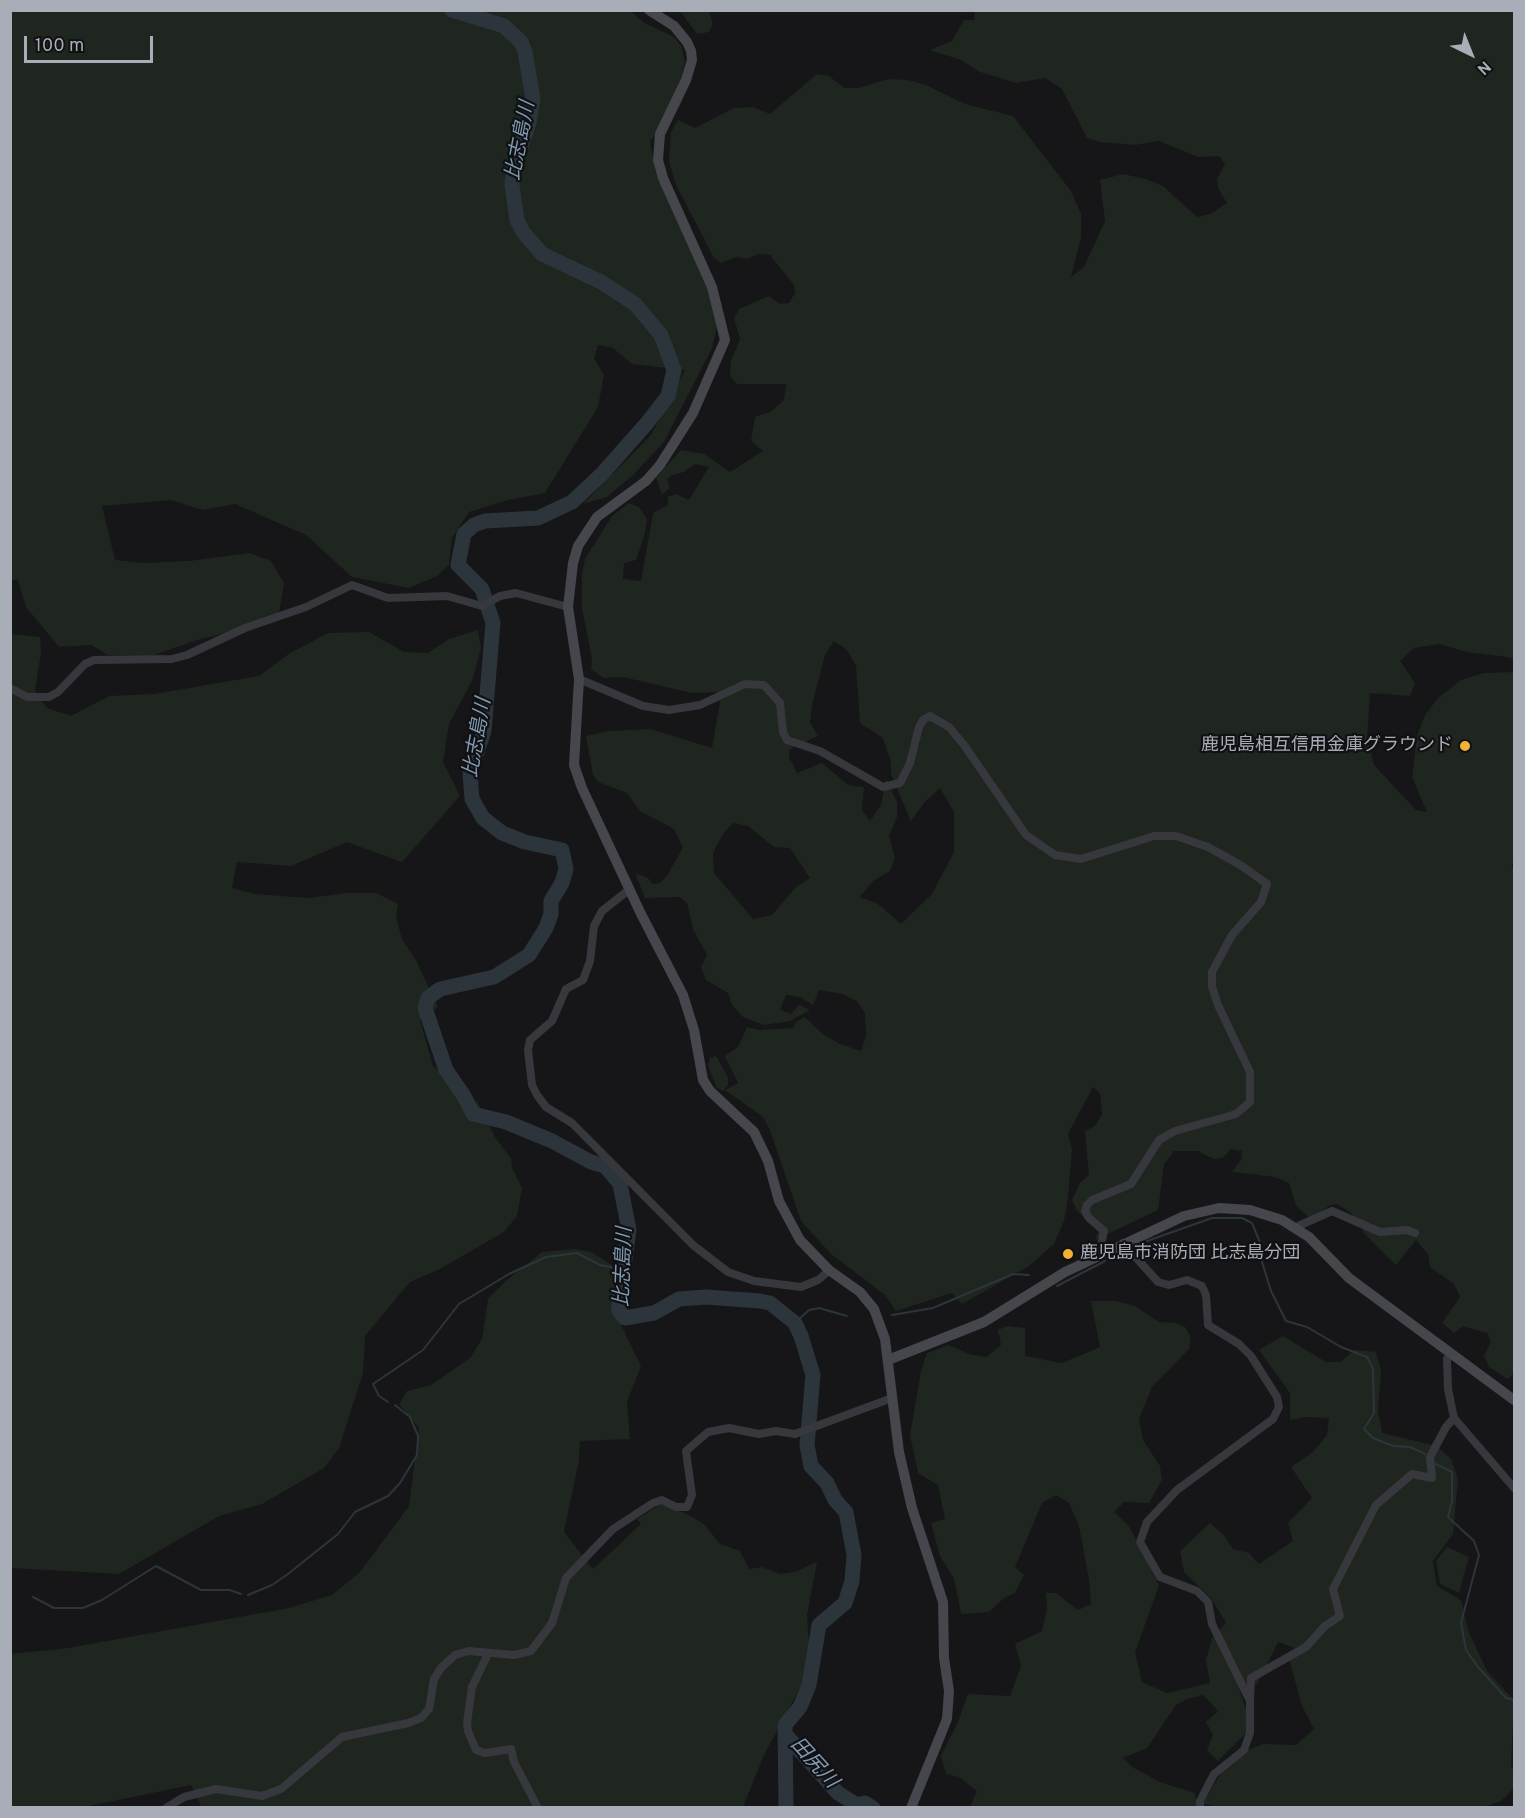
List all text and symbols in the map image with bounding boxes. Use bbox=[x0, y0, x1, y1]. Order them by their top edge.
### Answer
scale bar bbox=[27, 24, 156, 62]
north arrow bbox=[1441, 24, 1501, 84]
text: 100 m bbox=[35, 35, 84, 58]
text: N bbox=[1472, 56, 1494, 78]
water label: 比志島川 bbox=[503, 99, 541, 183]
water label: 比志島川 bbox=[460, 697, 498, 779]
place label: 鹿児島相互信用金庫グラウンド bbox=[1201, 735, 1453, 757]
marker: 鹿児島相互信用金庫グラウンド bbox=[1458, 739, 1472, 753]
water label: 比志島川 bbox=[612, 1227, 638, 1307]
place label: 鹿児島市消防団 比志島分団 bbox=[1080, 1243, 1300, 1265]
marker: 鹿児島市消防団 比志島分団 bbox=[1061, 1247, 1075, 1261]
water label: 田尻川 bbox=[784, 1734, 842, 1794]

